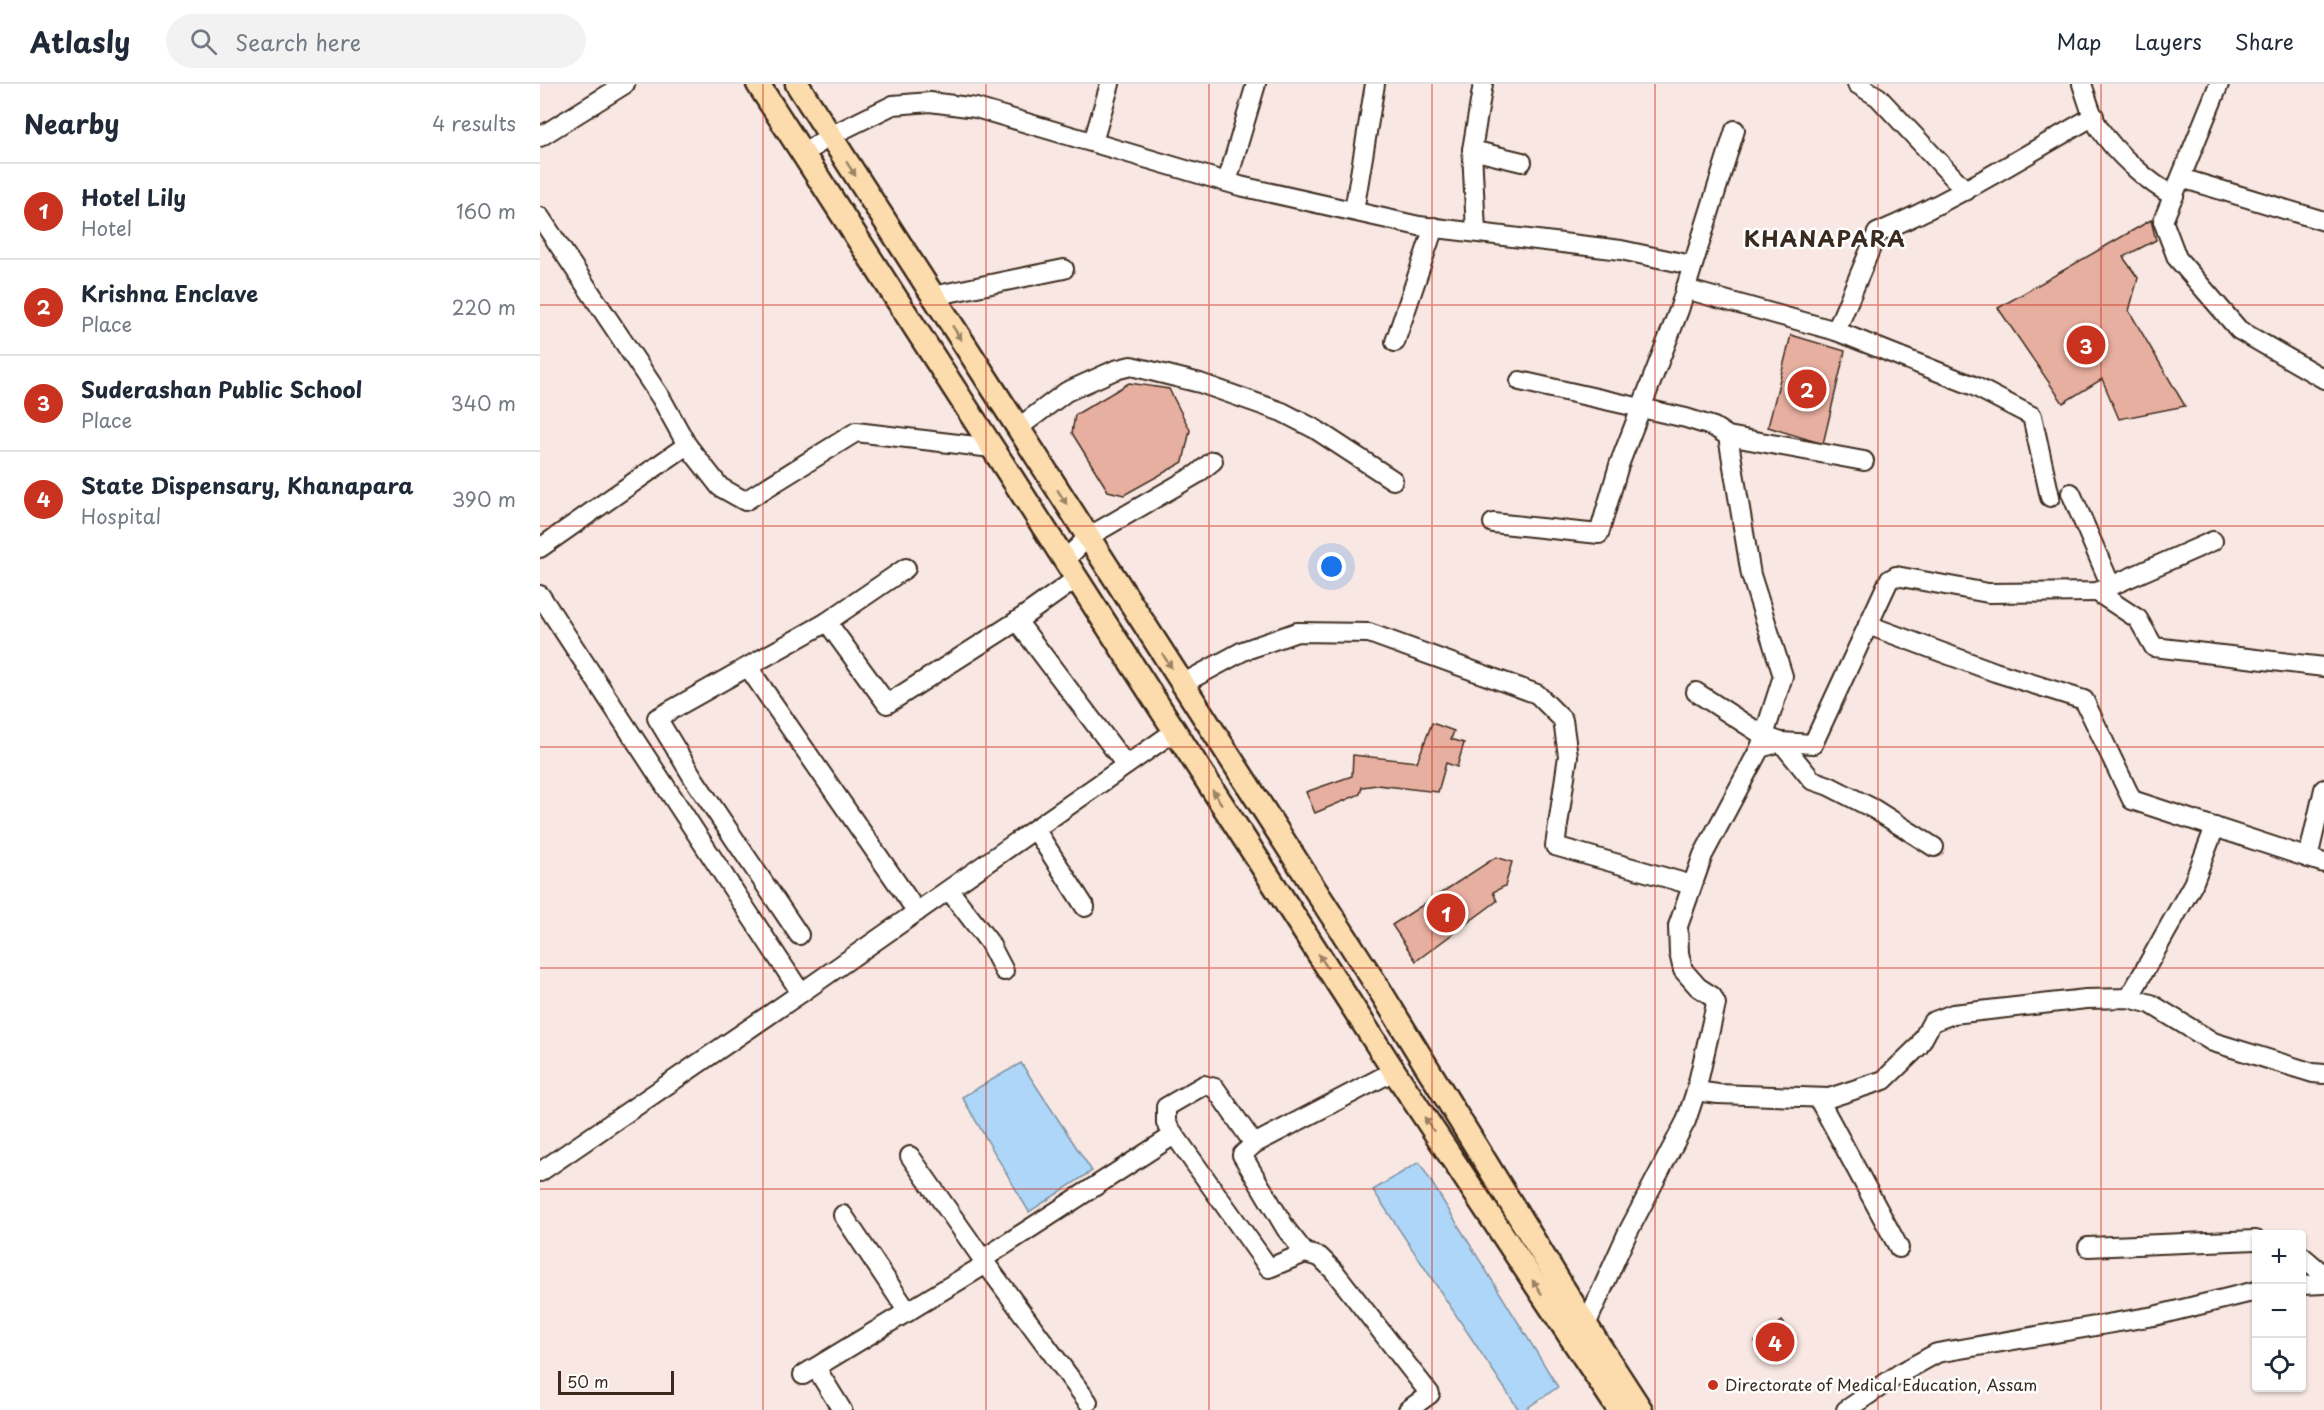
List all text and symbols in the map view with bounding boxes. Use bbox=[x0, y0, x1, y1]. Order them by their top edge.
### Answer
search box bbox=[166, 14, 586, 68]
text: Atlasly bbox=[30, 20, 130, 63]
icon: search bbox=[187, 25, 220, 58]
text: Search here bbox=[235, 25, 361, 58]
text: Map bbox=[2057, 25, 2101, 57]
text: Layers bbox=[2134, 25, 2202, 57]
text: Share bbox=[2235, 25, 2294, 57]
text: Nearby bbox=[24, 104, 119, 143]
text: 4 results bbox=[432, 108, 516, 138]
one-way arrow bbox=[845, 161, 856, 177]
text: Hotel Lily bbox=[81, 180, 186, 213]
text: 1 bbox=[39, 196, 48, 226]
text: 160 m bbox=[456, 196, 516, 226]
text: Hotel bbox=[81, 213, 132, 243]
district label: KHANAPARA bbox=[1744, 221, 1906, 254]
text: Krishna Enclave bbox=[81, 276, 258, 309]
text: 2 bbox=[36, 292, 51, 322]
text: 220 m bbox=[452, 292, 516, 322]
text: Place bbox=[81, 309, 132, 339]
pin: 3 bbox=[2066, 322, 2106, 368]
one-way arrow bbox=[951, 325, 962, 341]
pin: 2 bbox=[1788, 366, 1826, 412]
text: Suderashan Public School bbox=[81, 372, 362, 405]
text: 3 bbox=[37, 388, 50, 418]
text: 340 m bbox=[451, 388, 516, 418]
text: Place bbox=[81, 405, 132, 435]
text: State Dispensary, Khanapara bbox=[81, 468, 414, 501]
text: 4 bbox=[37, 484, 50, 514]
text: 390 m bbox=[452, 484, 516, 514]
one-way arrow bbox=[1056, 489, 1067, 505]
text: Hospital bbox=[81, 501, 161, 531]
your location bbox=[1317, 552, 1346, 581]
one-way arrow bbox=[1162, 653, 1173, 669]
one-way arrow bbox=[1212, 789, 1223, 805]
pin: 1 bbox=[1426, 890, 1466, 936]
one-way arrow bbox=[1318, 953, 1329, 969]
one-way arrow bbox=[1424, 1116, 1435, 1132]
map controls bbox=[2252, 1230, 2306, 1392]
button: + bbox=[2252, 1230, 2306, 1284]
one-way arrow bbox=[1532, 1278, 1543, 1295]
button: − bbox=[2252, 1284, 2306, 1338]
pin: 4 bbox=[1756, 1320, 1794, 1364]
button: locate bbox=[2252, 1338, 2306, 1392]
scale bar bbox=[558, 1368, 674, 1396]
text: 50 m bbox=[567, 1369, 608, 1393]
place label: Directorate of Medical Education, Assam bbox=[1725, 1372, 2037, 1396]
marker: Directorate of Medical Education, Assam bbox=[1706, 1378, 1720, 1392]

